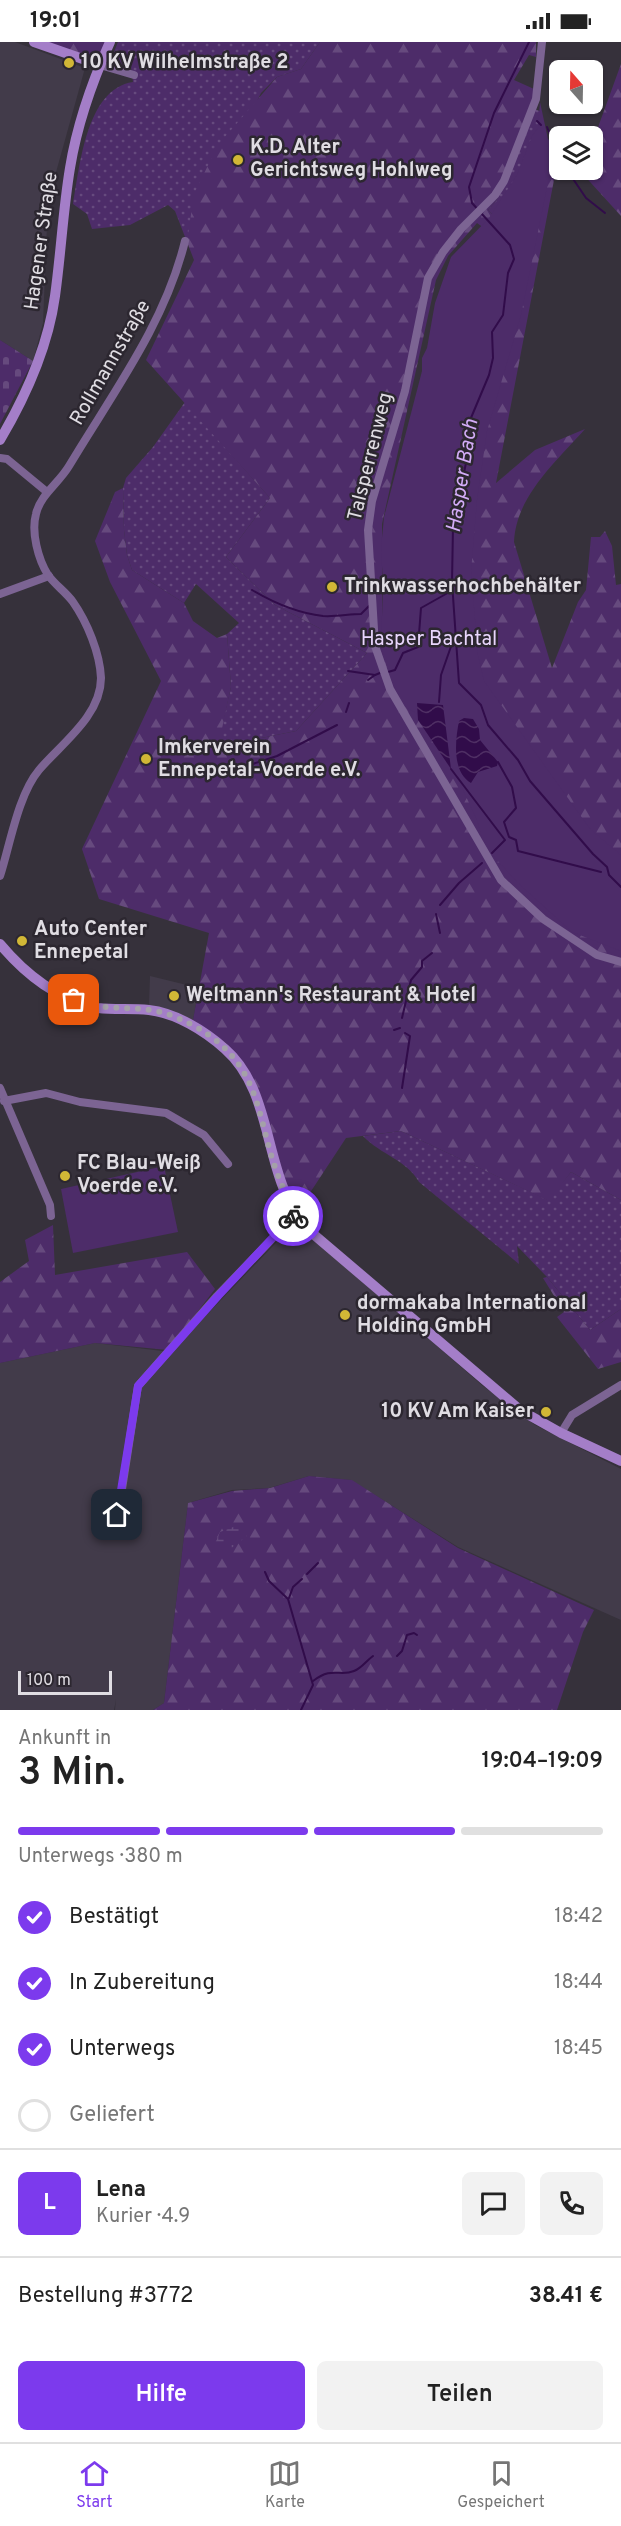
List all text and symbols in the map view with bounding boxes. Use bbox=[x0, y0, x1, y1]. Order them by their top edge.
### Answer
text: 19:01 bbox=[30, 8, 81, 35]
place label: 10 KV Wilhelmstraße 2 bbox=[81, 50, 289, 76]
marker: 10 KV Wilhelmstraße 2 bbox=[62, 56, 76, 70]
north arrow bbox=[549, 60, 603, 114]
map controls bbox=[549, 60, 603, 180]
button: layers bbox=[549, 126, 603, 180]
place label: K.D. Alter Gerichtsweg Hohlweg bbox=[250, 135, 453, 184]
marker: K.D. Alter Gerichtsweg Hohlweg bbox=[231, 153, 245, 167]
street label: Hagener Straße bbox=[19, 170, 65, 312]
street label: Rollmannstraße bbox=[65, 296, 157, 430]
street label: Talsperrenweg bbox=[342, 390, 400, 524]
water label: Hasper Bach bbox=[441, 417, 485, 535]
place label: Trinkwasserhochbehälter bbox=[344, 574, 582, 600]
marker: Trinkwasserhochbehälter bbox=[325, 580, 339, 594]
park label: Hasper Bachtal bbox=[361, 627, 497, 653]
place label: Imkerverein Ennepetal-Voerde e.V. bbox=[158, 735, 361, 784]
marker: Imkerverein Ennepetal-Voerde e.V. bbox=[139, 752, 153, 766]
place label: Auto Center Ennepetal bbox=[34, 917, 148, 966]
marker: Auto Center Ennepetal bbox=[15, 934, 29, 948]
pin bbox=[48, 974, 99, 1025]
icon: bag bbox=[57, 983, 90, 1016]
place label: Weltmann's Restaurant & Hotel bbox=[186, 983, 476, 1009]
marker: Weltmann's Restaurant & Hotel bbox=[167, 989, 181, 1003]
place label: FC Blau-Weiß Voerde e.V. bbox=[77, 1151, 201, 1200]
marker: FC Blau-Weiß Voerde e.V. bbox=[58, 1169, 72, 1183]
courier bbox=[263, 1186, 323, 1246]
icon: bike bbox=[277, 1200, 310, 1233]
place label: dormakaba International Holding GmbH bbox=[357, 1291, 586, 1340]
marker: dormakaba International Holding GmbH bbox=[338, 1308, 352, 1322]
place label: 10 KV Am Kaiser bbox=[381, 1399, 535, 1425]
marker: 10 KV Am Kaiser bbox=[539, 1405, 553, 1419]
pin bbox=[91, 1489, 142, 1540]
icon: home bbox=[100, 1498, 133, 1531]
scale bar bbox=[18, 1668, 112, 1696]
text: 100 m bbox=[27, 1671, 71, 1691]
text: Ankunft in bbox=[18, 1726, 111, 1752]
text: 19:04–19:09 bbox=[481, 1748, 603, 1775]
text: 3 Min. bbox=[18, 1750, 125, 1799]
text: Unterwegs · 380 m bbox=[18, 1844, 183, 1870]
icon: check bbox=[18, 1901, 51, 1934]
text: Bestätigt bbox=[69, 1904, 159, 1931]
text: 18:42 bbox=[554, 1904, 603, 1930]
icon: check bbox=[18, 1967, 51, 2000]
text: In Zubereitung bbox=[69, 1970, 215, 1997]
text: 18:44 bbox=[554, 1970, 603, 1996]
icon: check bbox=[18, 2033, 51, 2066]
text: Unterwegs bbox=[69, 2036, 175, 2063]
text: 18:45 bbox=[554, 2036, 603, 2062]
text: Geliefert bbox=[69, 2102, 155, 2129]
button: chat bbox=[462, 2172, 525, 2235]
button: phone bbox=[540, 2172, 603, 2235]
text: Lena bbox=[96, 2177, 146, 2204]
text: L bbox=[43, 2190, 56, 2217]
text: Kurier · 4.9 bbox=[96, 2204, 190, 2230]
text: Bestellung #3772 bbox=[18, 2283, 194, 2310]
text: 38.41 € bbox=[529, 2283, 603, 2310]
button: Hilfe bbox=[18, 2361, 305, 2430]
button: Teilen bbox=[317, 2361, 603, 2430]
tab: Start bbox=[76, 2457, 113, 2513]
tab: Karte bbox=[265, 2457, 305, 2513]
tab: Gespeichert bbox=[457, 2457, 545, 2513]

